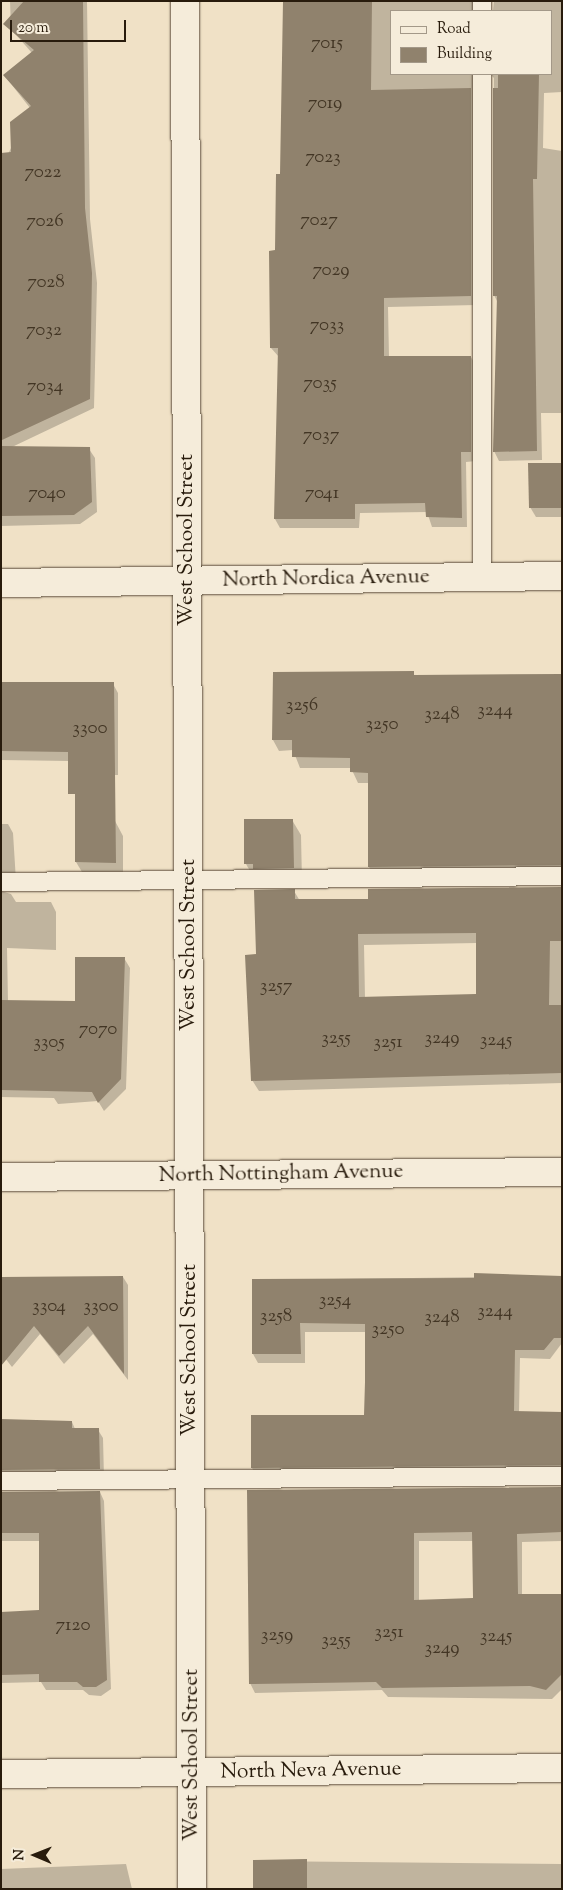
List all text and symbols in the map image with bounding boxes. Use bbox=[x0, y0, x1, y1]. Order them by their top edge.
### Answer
scale bar bbox=[12, 10, 129, 42]
legend bbox=[390, 10, 553, 75]
text: 20 m bbox=[18, 18, 49, 39]
text: Road bbox=[437, 19, 471, 40]
house number: 7015 bbox=[311, 33, 343, 55]
text: Building bbox=[437, 44, 492, 65]
house number: 7019 bbox=[308, 93, 342, 115]
house number: 7023 bbox=[305, 147, 341, 169]
house number: 7022 bbox=[25, 162, 61, 184]
house number: 7027 bbox=[300, 210, 338, 232]
house number: 7026 bbox=[26, 211, 64, 233]
house number: 7029 bbox=[312, 260, 350, 282]
house number: 7028 bbox=[27, 272, 65, 294]
house number: 7033 bbox=[310, 315, 344, 337]
house number: 7032 bbox=[26, 320, 62, 342]
house number: 7035 bbox=[303, 373, 337, 395]
house number: 7034 bbox=[27, 376, 63, 398]
house number: 7037 bbox=[303, 425, 339, 447]
street label: West School Street bbox=[174, 454, 200, 626]
house number: 7040 bbox=[28, 483, 66, 505]
house number: 7041 bbox=[305, 483, 339, 505]
street label: North Nordica Avenue bbox=[222, 565, 430, 593]
house number: 3256 bbox=[286, 695, 318, 717]
house number: 3244 bbox=[477, 700, 513, 722]
house number: 3248 bbox=[424, 704, 460, 726]
house number: 3250 bbox=[365, 714, 399, 736]
house number: 3300 bbox=[72, 718, 108, 740]
street label: West School Street bbox=[176, 859, 202, 1031]
house number: 3257 bbox=[260, 976, 292, 998]
house number: 7070 bbox=[79, 1019, 117, 1041]
house number: 3255 bbox=[321, 1028, 351, 1050]
house number: 3249 bbox=[424, 1028, 460, 1050]
house number: 3245 bbox=[480, 1030, 512, 1052]
house number: 3305 bbox=[33, 1032, 65, 1054]
house number: 3251 bbox=[373, 1032, 403, 1054]
street label: North Nottingham Avenue bbox=[159, 1159, 403, 1189]
street label: West School Street bbox=[177, 1264, 203, 1436]
house number: 3254 bbox=[319, 1290, 351, 1312]
house number: 3304 bbox=[32, 1296, 66, 1318]
house number: 3300 bbox=[83, 1296, 119, 1318]
house number: 3244 bbox=[477, 1301, 513, 1323]
house number: 3258 bbox=[260, 1306, 292, 1328]
house number: 3248 bbox=[424, 1307, 460, 1329]
house number: 3250 bbox=[371, 1319, 405, 1341]
house number: 7120 bbox=[56, 1615, 90, 1637]
house number: 3251 bbox=[374, 1622, 404, 1644]
house number: 3259 bbox=[261, 1625, 293, 1647]
house number: 3245 bbox=[480, 1626, 512, 1648]
house number: 3255 bbox=[321, 1630, 351, 1652]
house number: 3249 bbox=[424, 1638, 460, 1660]
street label: West School Street bbox=[179, 1669, 205, 1841]
street label: North Neva Avenue bbox=[220, 1757, 402, 1785]
north arrow bbox=[10, 1830, 60, 1880]
text: N bbox=[10, 1849, 30, 1861]

